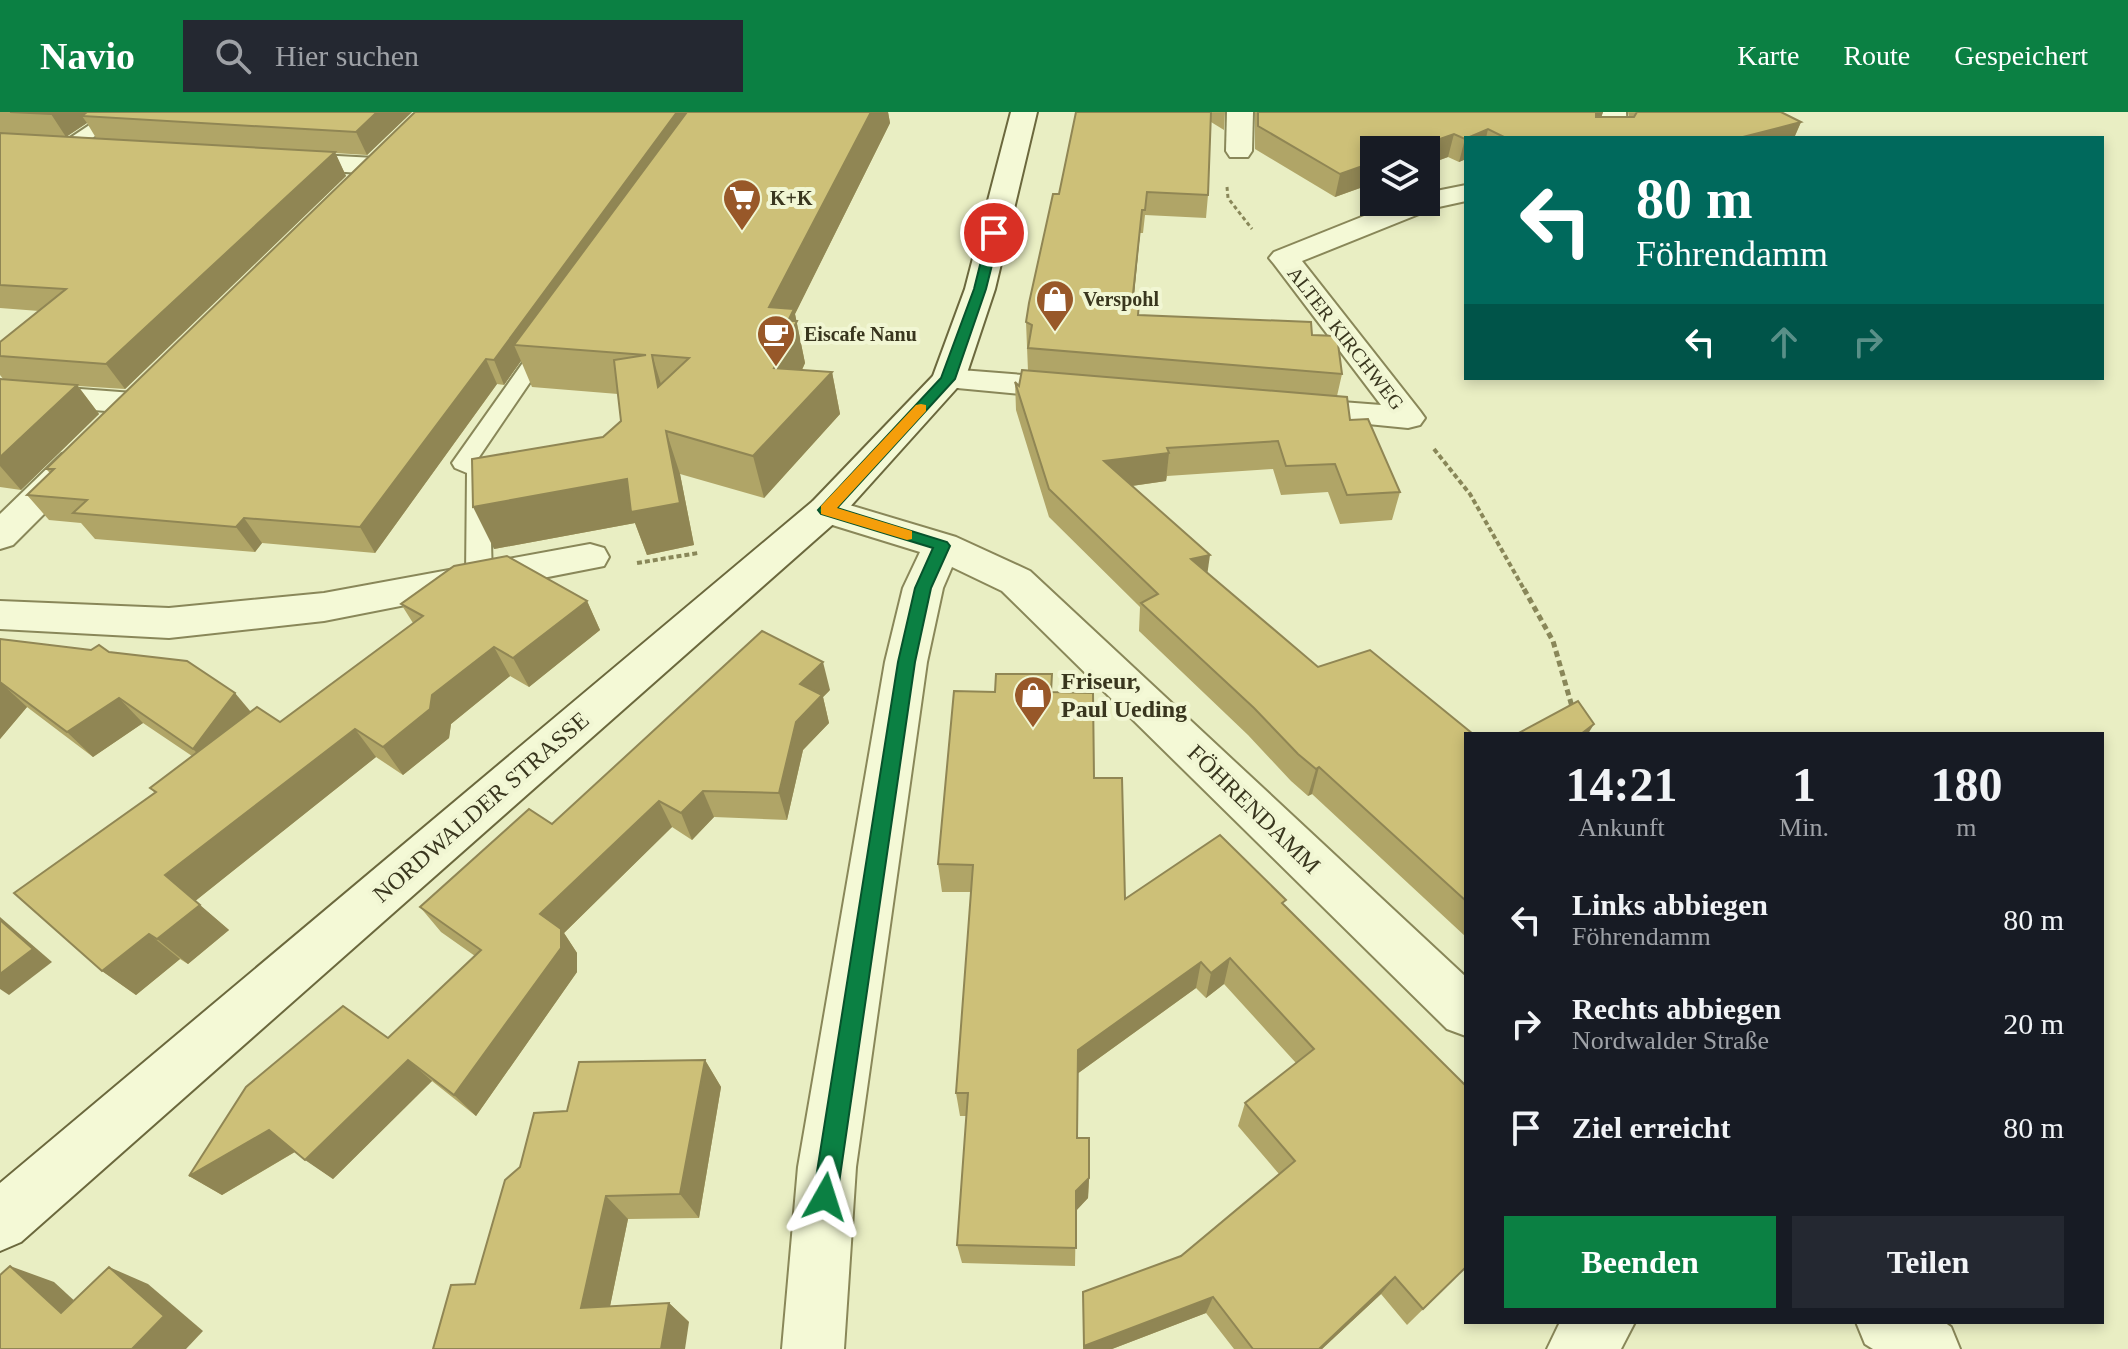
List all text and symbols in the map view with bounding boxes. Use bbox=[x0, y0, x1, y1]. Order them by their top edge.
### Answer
search box bbox=[183, 20, 743, 92]
icon: search bbox=[211, 34, 255, 78]
text: Navio bbox=[40, 35, 135, 77]
text: Hier suchen bbox=[275, 39, 419, 72]
text: Karte bbox=[1737, 40, 1799, 71]
text: Route bbox=[1843, 40, 1910, 71]
text: Gespeichert bbox=[1954, 40, 2088, 71]
map controls bbox=[1360, 136, 1440, 216]
button: layers bbox=[1360, 136, 1440, 216]
icon: left bbox=[1504, 168, 1608, 272]
text: 80 m bbox=[1636, 168, 1753, 230]
supermarket icon: K+K bbox=[721, 177, 763, 232]
place label: K+K bbox=[770, 187, 813, 209]
pin bbox=[960, 199, 1028, 267]
icon: arrive bbox=[972, 211, 1016, 255]
text: Föhrendamm bbox=[1636, 234, 1828, 274]
street label: ALTER KIRCHWEG bbox=[1283, 262, 1409, 414]
shop icon: Verspohl bbox=[1034, 278, 1076, 333]
place label: Verspohl bbox=[1083, 288, 1159, 311]
cafe icon: Eiscafe Nanu bbox=[755, 313, 797, 368]
icon: left bbox=[1678, 320, 1722, 364]
icon: ahead bbox=[1762, 320, 1806, 364]
icon: right bbox=[1846, 320, 1890, 364]
place label: Eiscafe Nanu bbox=[804, 323, 917, 345]
place label: Friseur, Paul Ueding bbox=[1061, 668, 1187, 722]
shop icon: Friseur, Paul Ueding bbox=[1012, 674, 1054, 729]
street label: NORDWALDER STRASSE bbox=[368, 706, 594, 908]
street label: FÖHRENDAMM bbox=[1183, 739, 1325, 879]
text: 14:21 bbox=[1566, 758, 1678, 811]
text: 1 bbox=[1792, 758, 1816, 811]
text: 180 bbox=[1930, 758, 2002, 811]
text: Ankunft bbox=[1578, 813, 1665, 842]
text: Min. bbox=[1779, 813, 1829, 842]
text: m bbox=[1956, 813, 1977, 842]
text: Links abbiegen bbox=[1572, 888, 1768, 921]
icon: left bbox=[1504, 898, 1548, 942]
text: 80 m bbox=[2003, 903, 2064, 936]
text: Föhrendamm bbox=[1572, 922, 1711, 951]
text: Rechts abbiegen bbox=[1572, 992, 1781, 1025]
icon: right bbox=[1504, 1002, 1548, 1046]
text: 20 m bbox=[2003, 1007, 2064, 1040]
text: Nordwalder Straße bbox=[1572, 1026, 1769, 1055]
icon: arrive bbox=[1504, 1106, 1548, 1150]
text: Ziel erreicht bbox=[1572, 1111, 1731, 1144]
text: 80 m bbox=[2003, 1111, 2064, 1144]
position arrow bbox=[783, 1155, 867, 1239]
button: Beenden bbox=[1504, 1216, 1776, 1308]
button: Teilen bbox=[1792, 1216, 2064, 1308]

